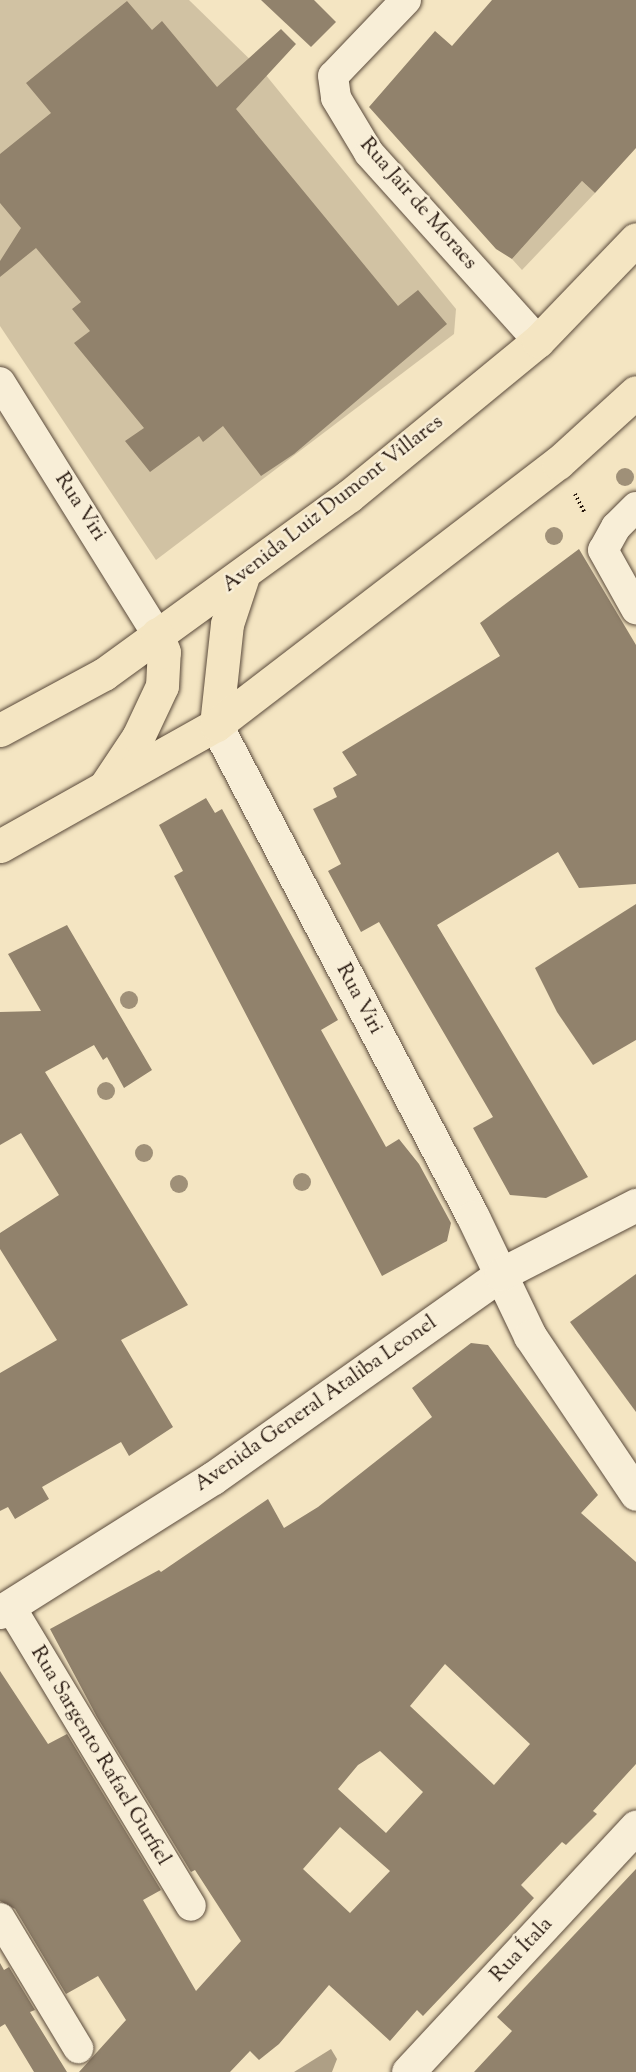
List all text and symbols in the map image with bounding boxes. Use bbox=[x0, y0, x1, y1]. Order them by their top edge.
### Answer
street label: Rua Jair de Moraes bbox=[354, 133, 482, 275]
street label: Avenida Luiz Dumont Villares bbox=[218, 410, 448, 598]
street label: Rua Viri bbox=[49, 468, 111, 546]
street label: Rua Viri bbox=[330, 959, 388, 1039]
street label: Avenida General Ataliba Leonel bbox=[190, 1311, 442, 1497]
street label: Rua Sargento Rafael Gurfiel bbox=[24, 1642, 176, 1870]
street label: Rua Ítala bbox=[486, 1912, 558, 1988]

